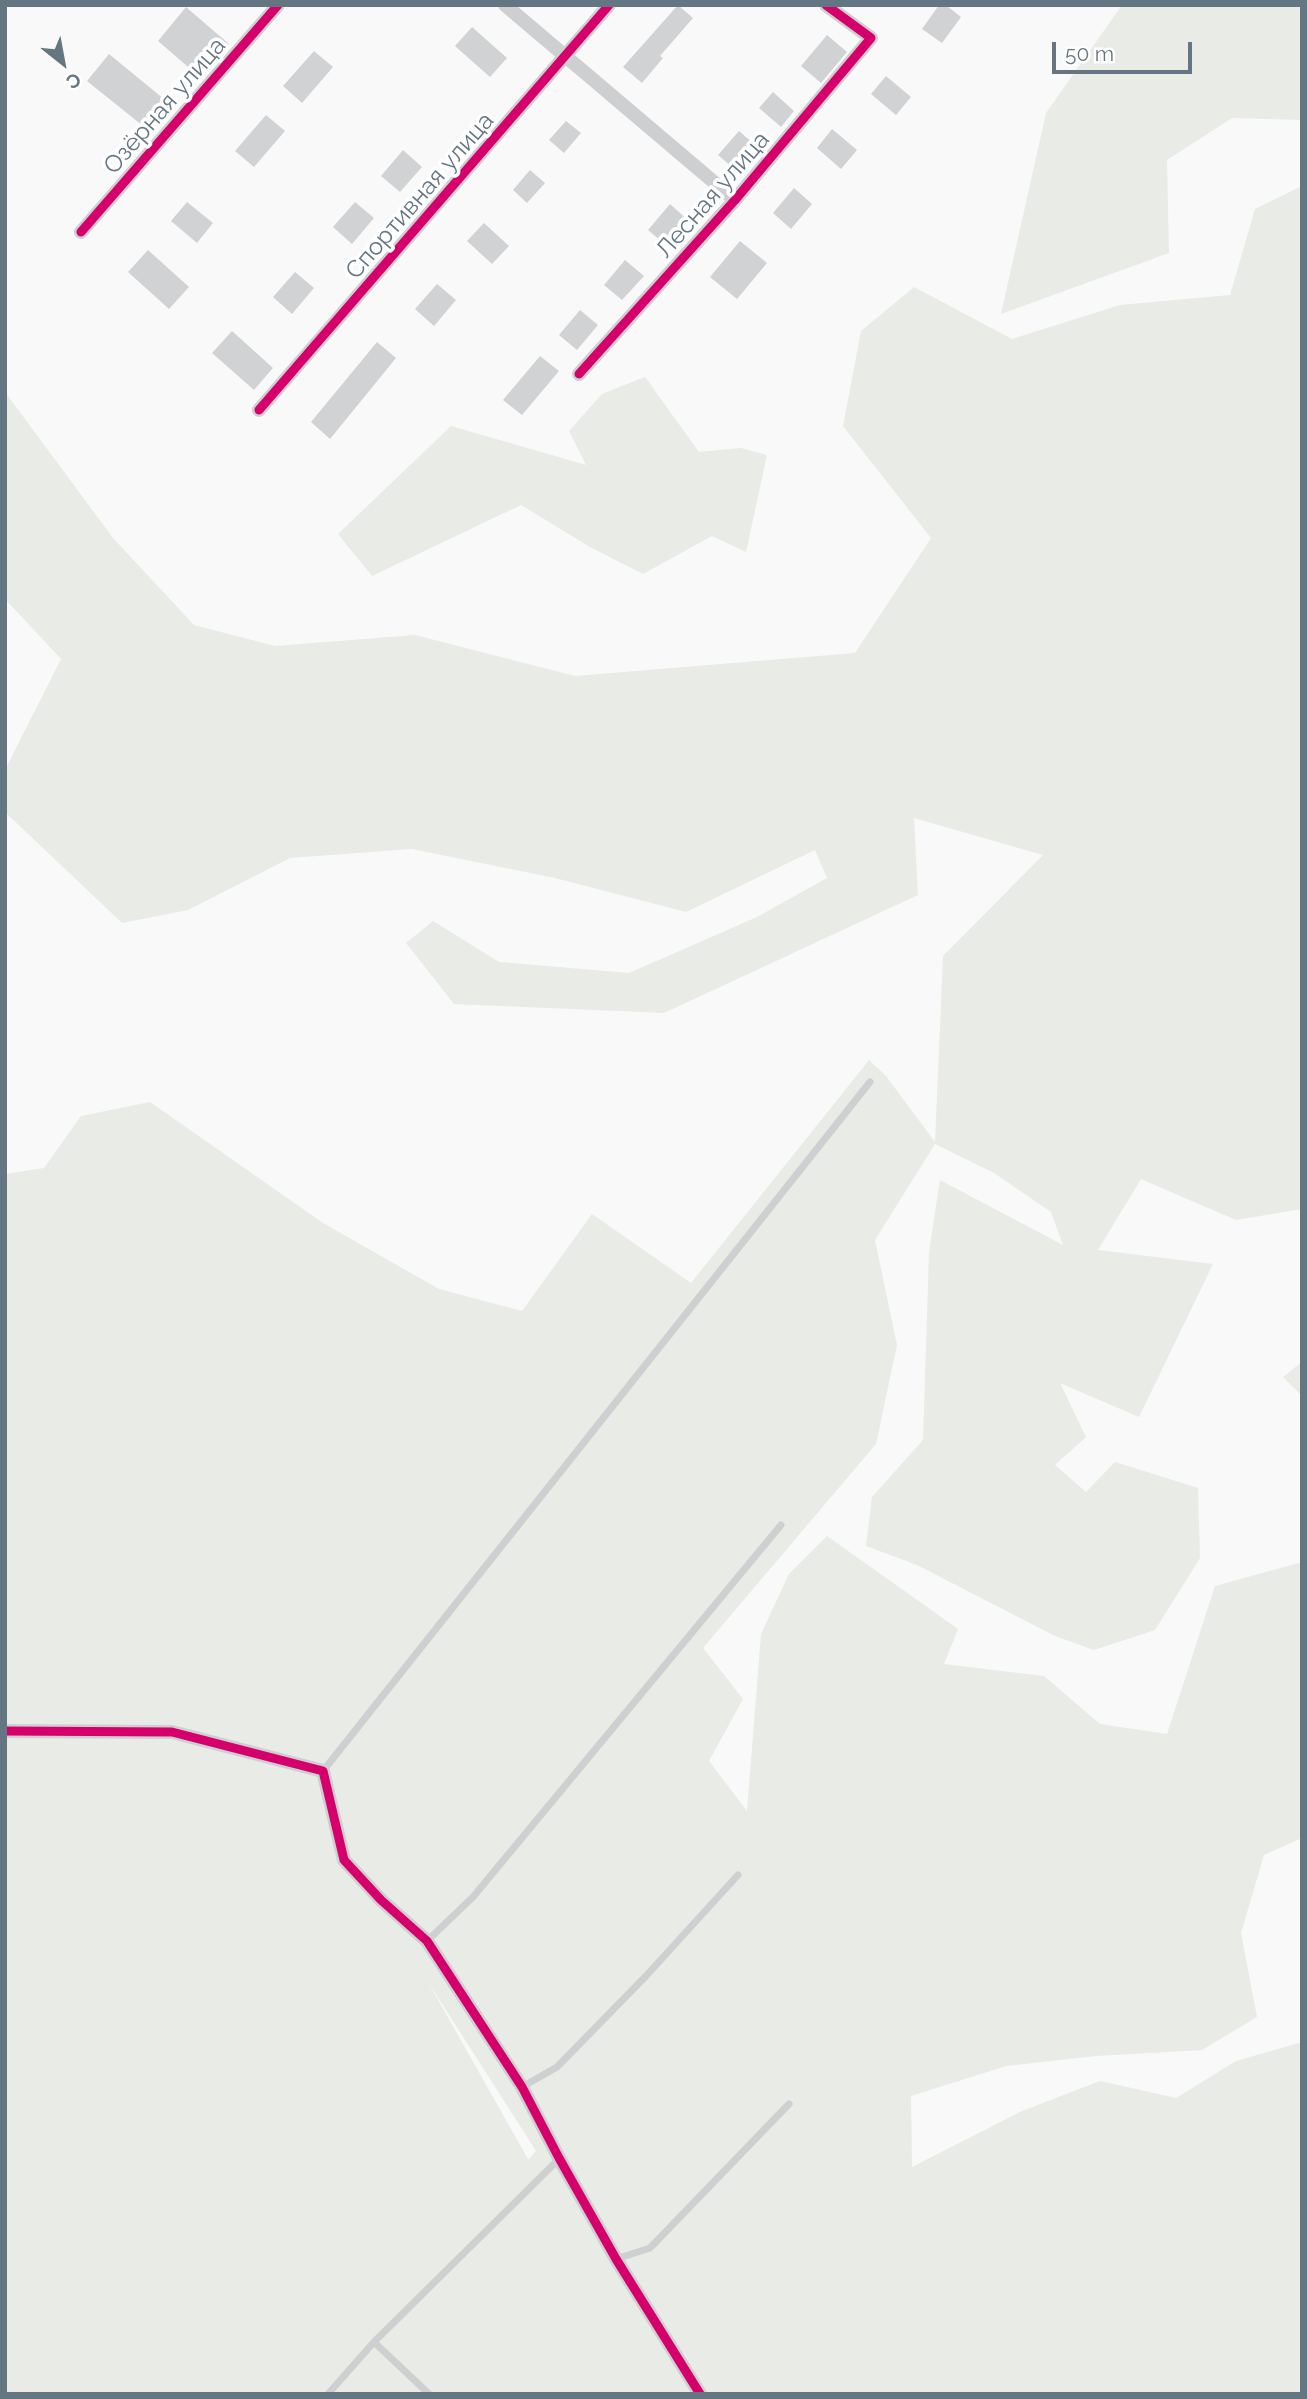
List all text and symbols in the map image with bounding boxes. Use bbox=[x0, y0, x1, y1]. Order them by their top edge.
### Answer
north arrow bbox=[28, 28, 98, 98]
scale bar bbox=[1055, 28, 1195, 72]
street label: Озёрная улица bbox=[98, 32, 232, 180]
text: 50 m bbox=[1065, 41, 1114, 66]
text: С bbox=[63, 68, 85, 94]
street label: Спортивная улица bbox=[340, 107, 500, 285]
street label: Лесная улица bbox=[650, 126, 776, 264]

